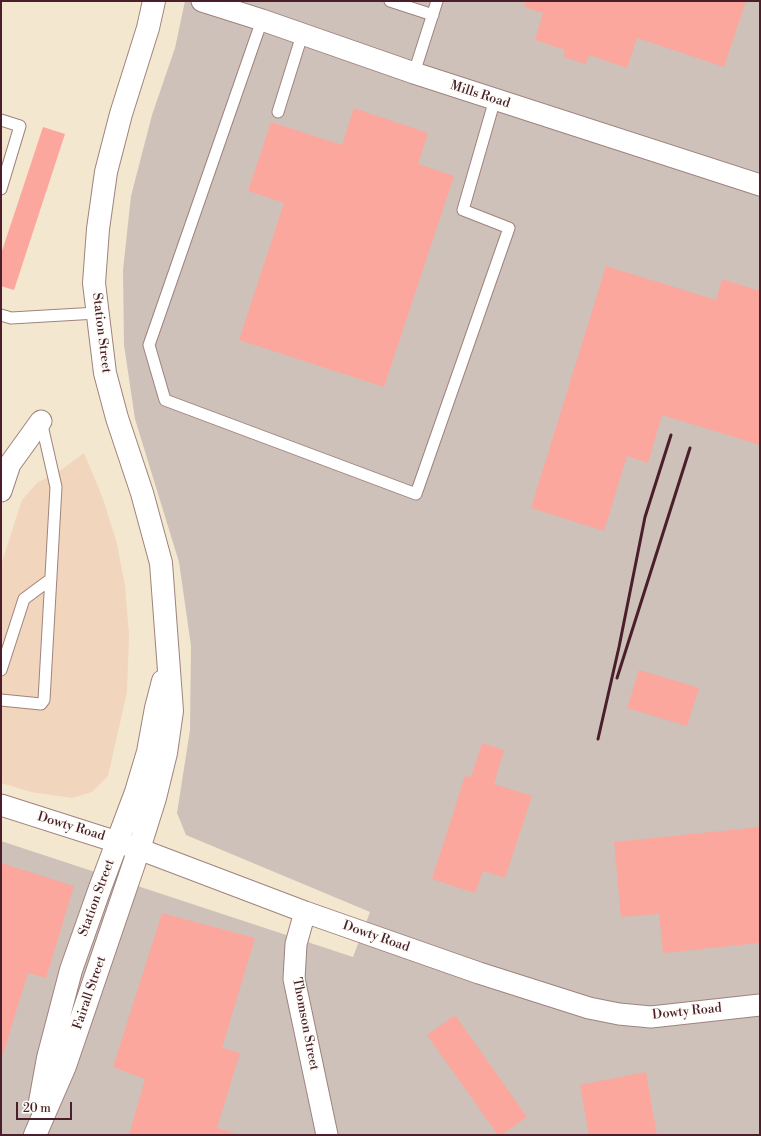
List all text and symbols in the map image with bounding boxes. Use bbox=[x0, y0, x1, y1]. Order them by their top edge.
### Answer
street label: Mills Road bbox=[448, 78, 512, 112]
street label: Station Street bbox=[88, 292, 114, 374]
street label: Dowty Road bbox=[35, 809, 107, 845]
street label: Station Street bbox=[76, 857, 118, 939]
street label: Dowty Road bbox=[340, 918, 412, 956]
street label: Fairall Street bbox=[70, 954, 110, 1032]
street label: Thomson Street bbox=[288, 976, 322, 1072]
street label: Dowty Road bbox=[651, 1001, 723, 1023]
scale bar bbox=[18, 1094, 74, 1120]
text: 20 m bbox=[23, 1101, 51, 1116]

